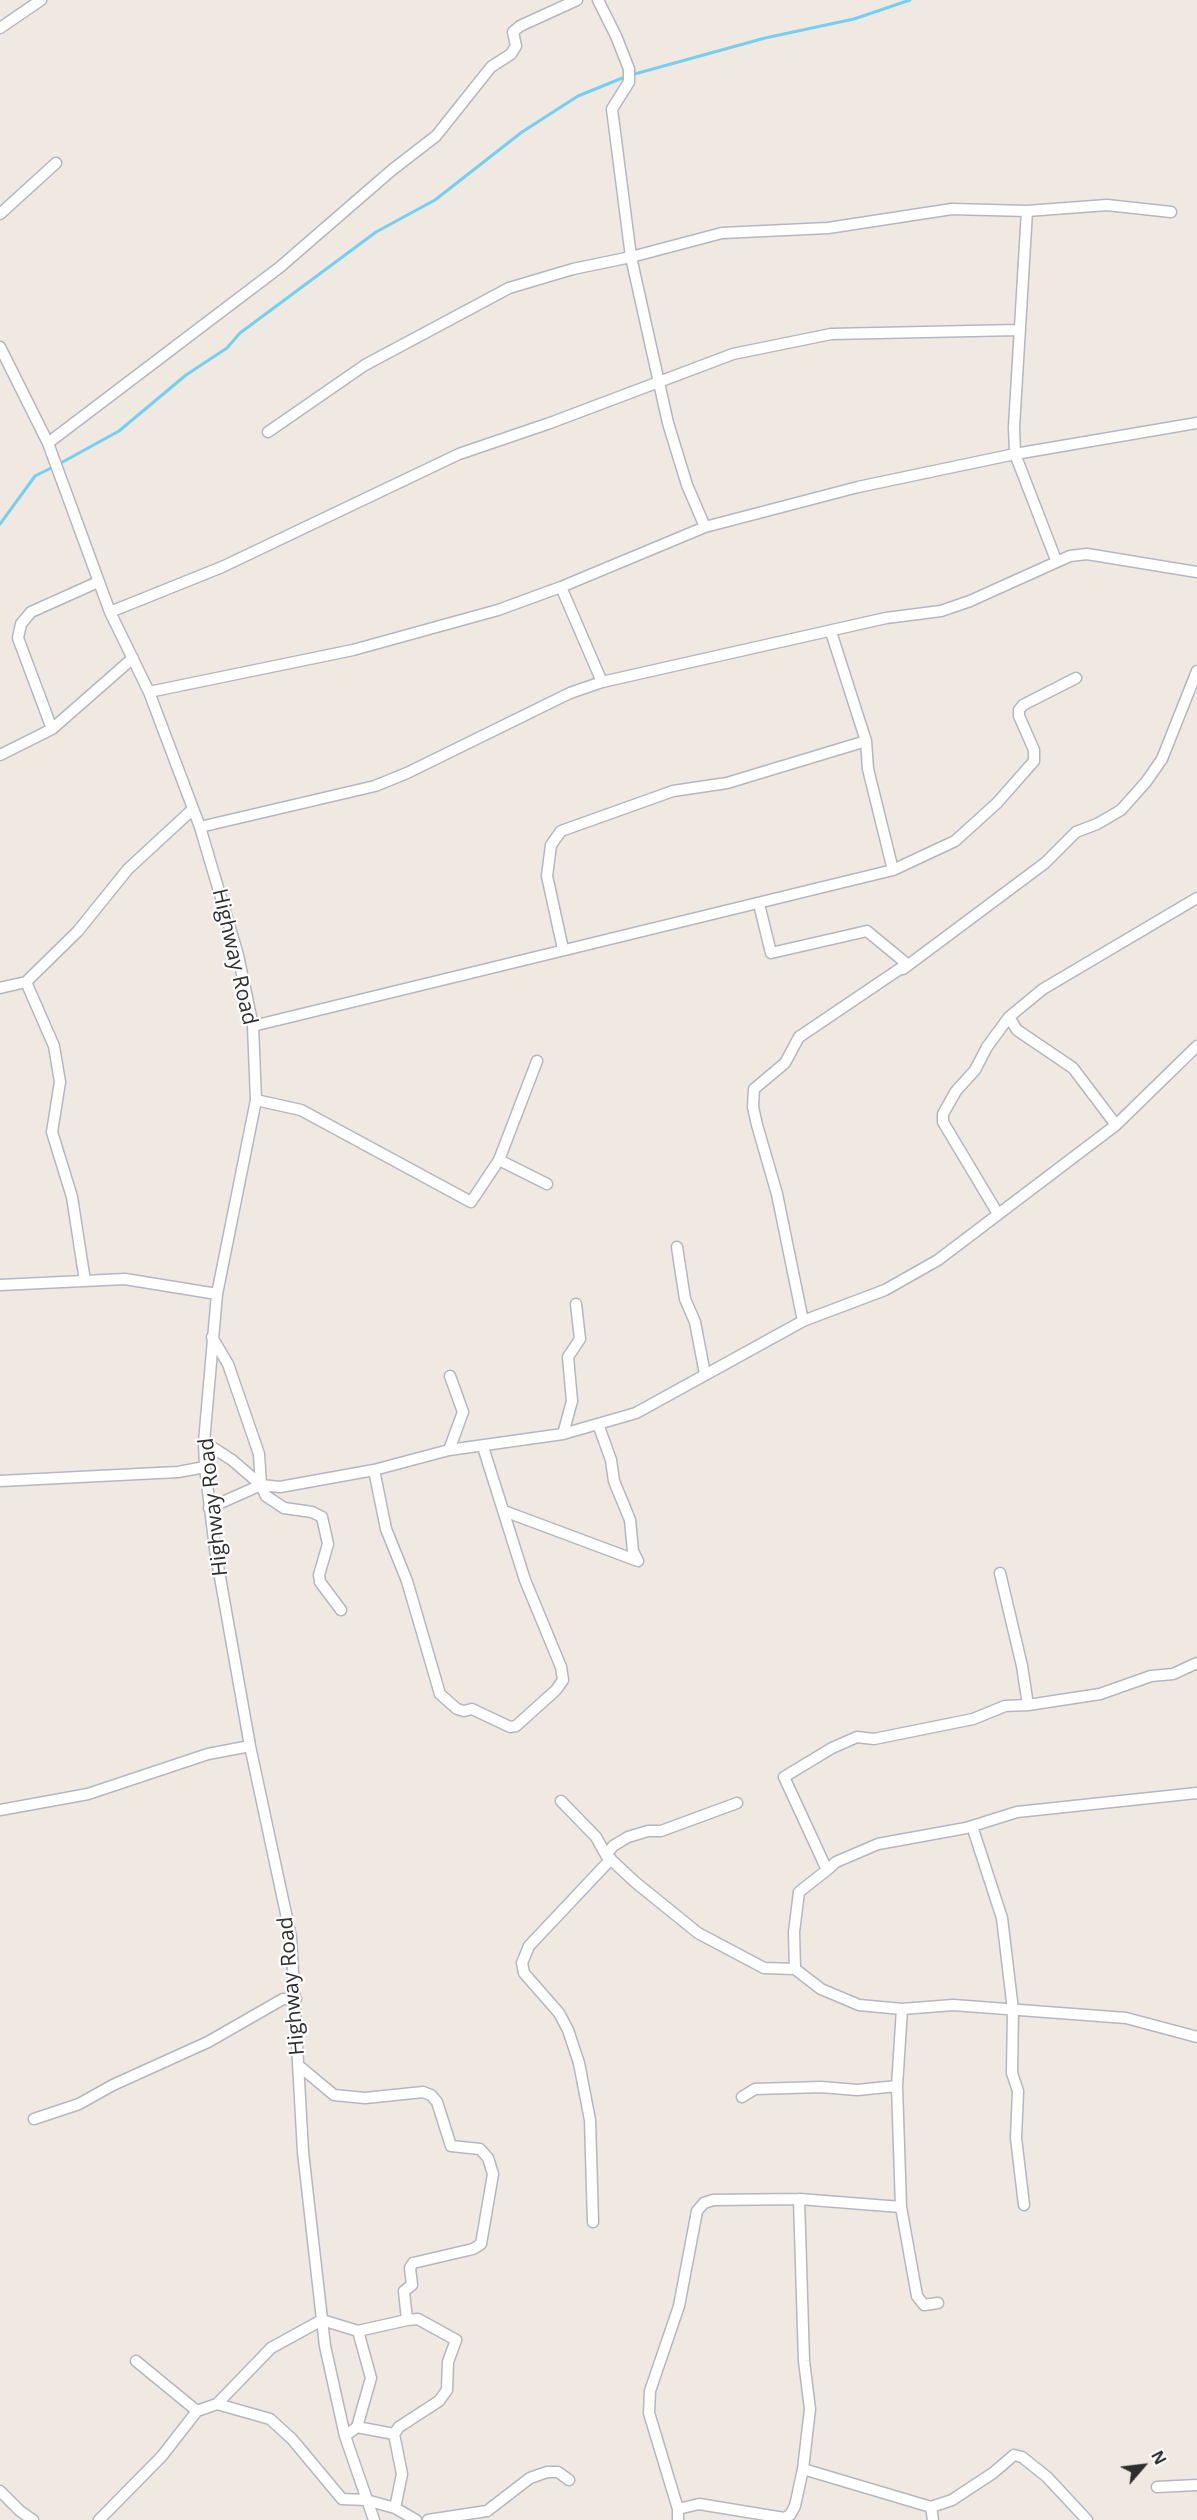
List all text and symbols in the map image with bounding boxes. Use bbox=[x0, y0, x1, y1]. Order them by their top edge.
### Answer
street label: Highway Road bbox=[206, 886, 262, 1028]
street label: Highway Road bbox=[194, 1437, 234, 1577]
street label: Highway Road bbox=[273, 1916, 311, 2056]
north arrow bbox=[1113, 2436, 1173, 2496]
text: N bbox=[1146, 2447, 1172, 2468]

